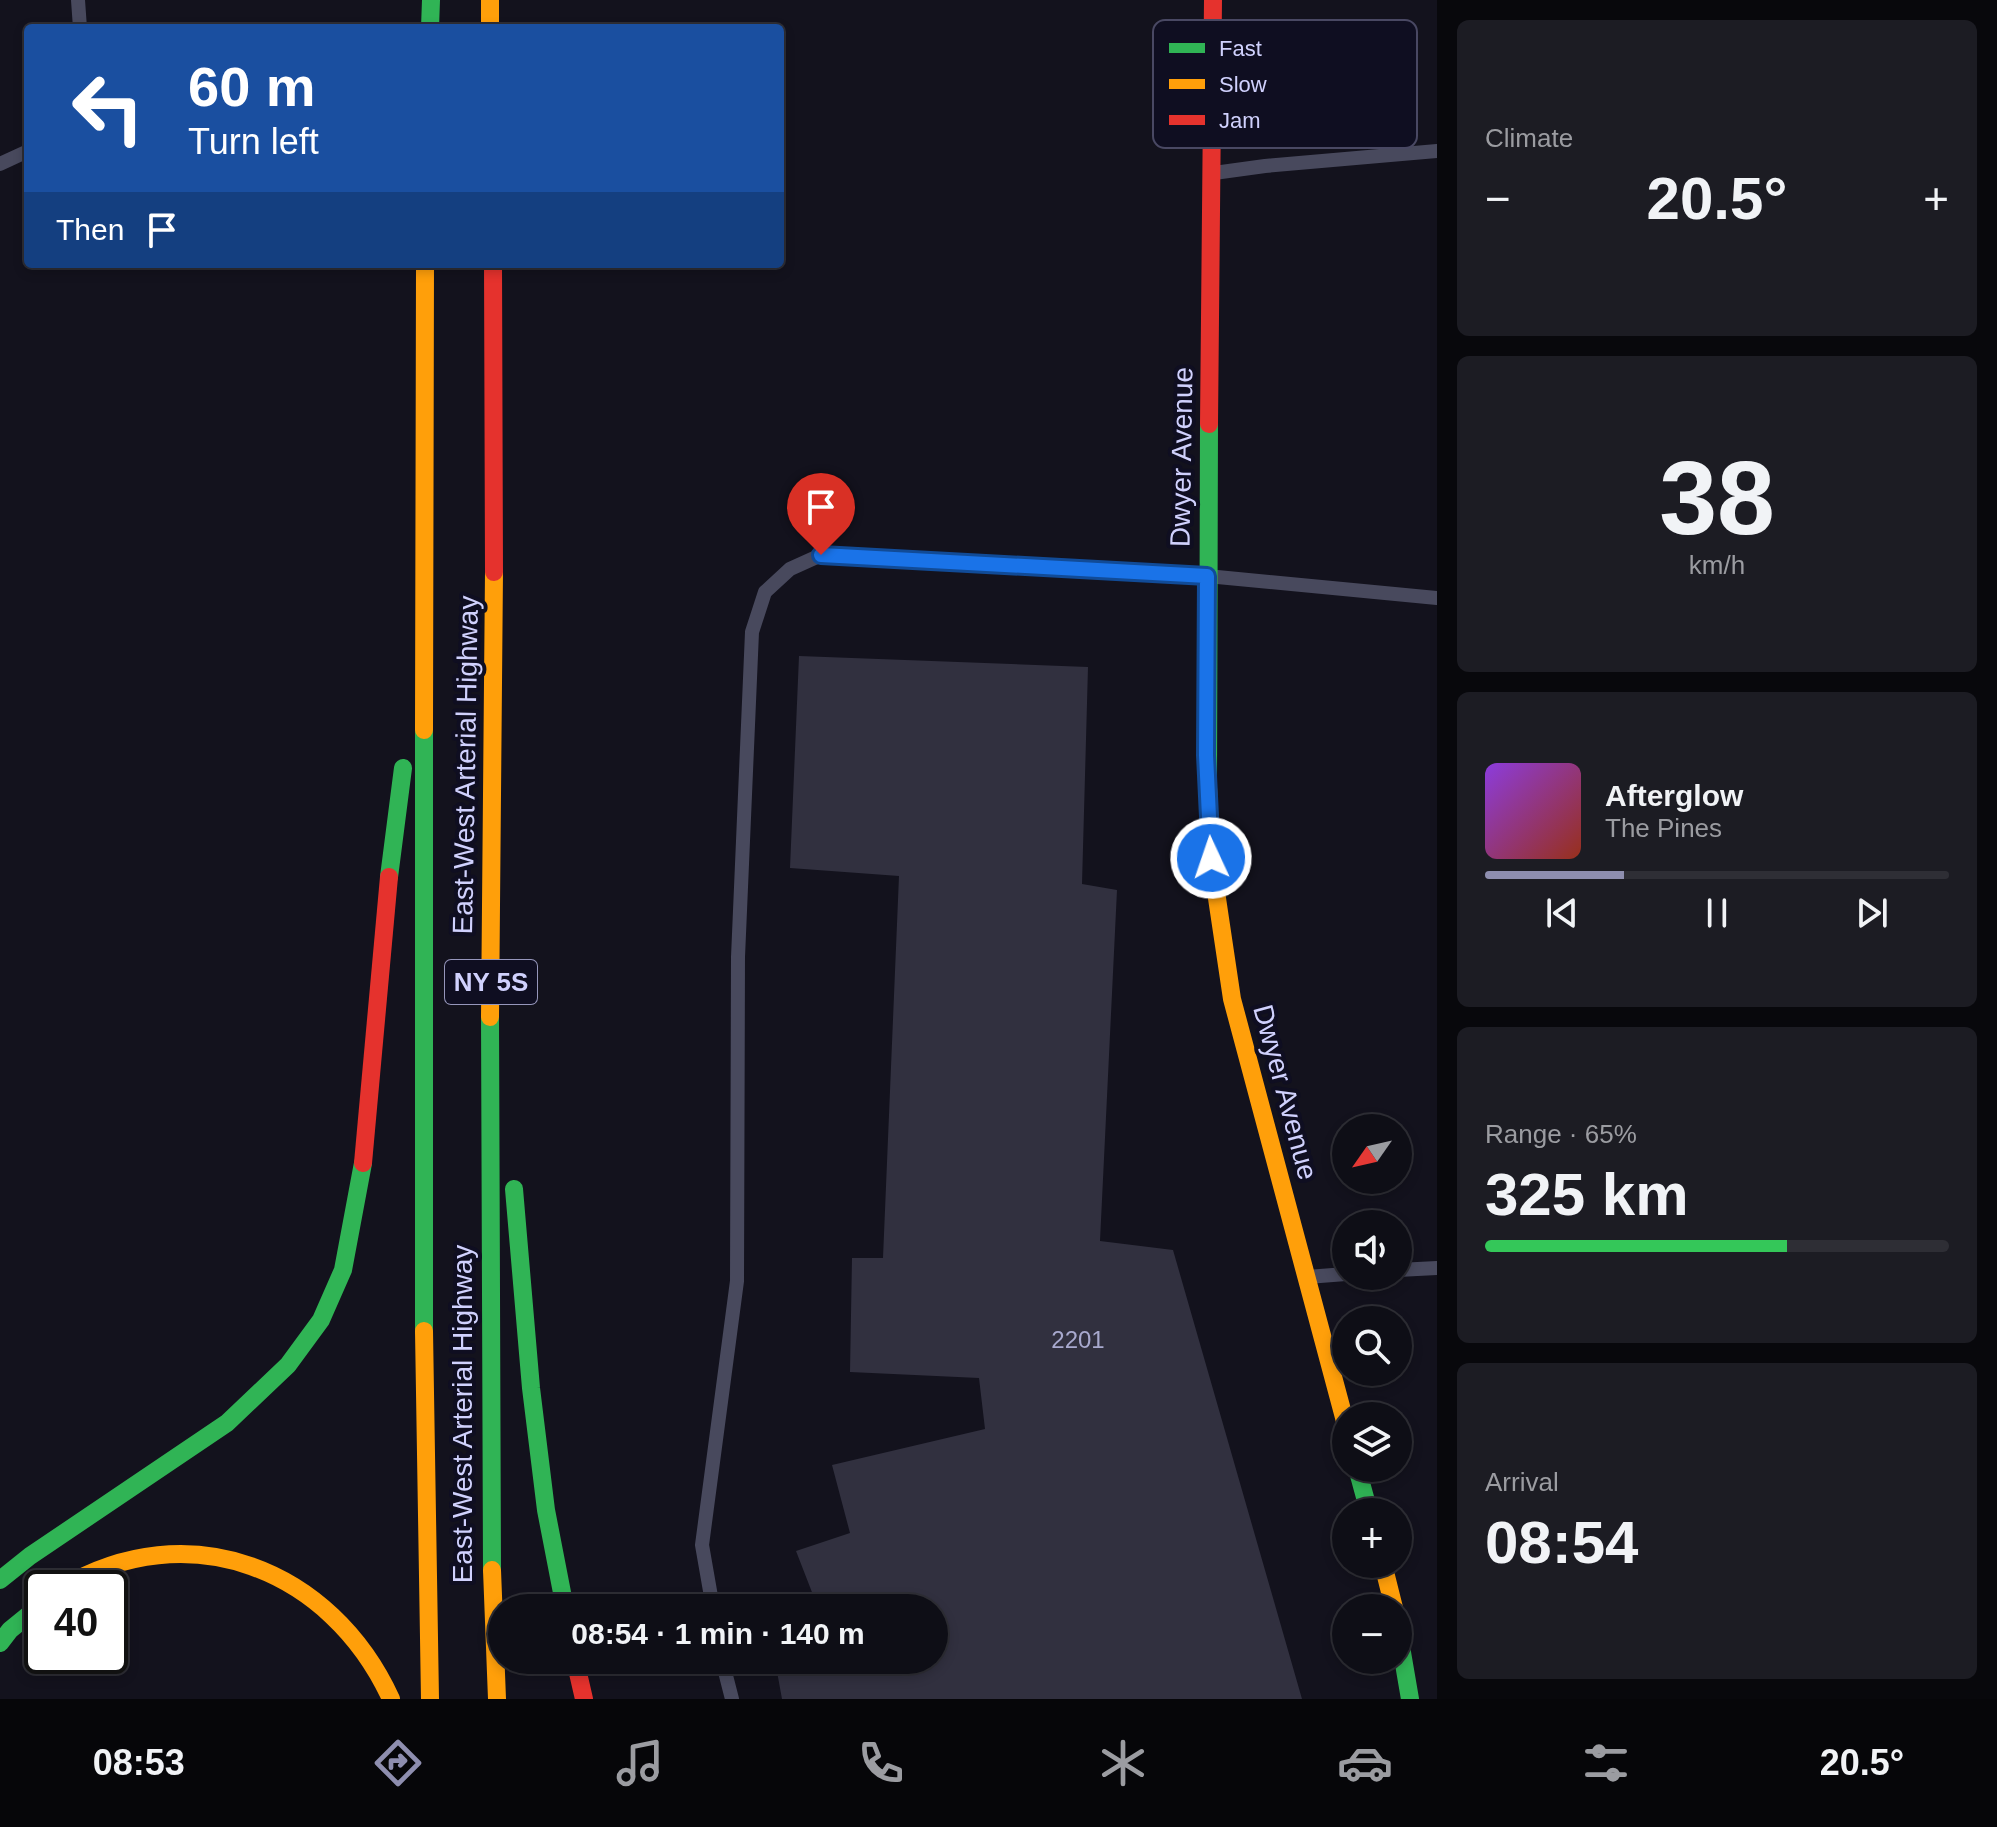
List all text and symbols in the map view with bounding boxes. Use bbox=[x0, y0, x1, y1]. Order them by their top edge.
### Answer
legend bbox=[1153, 20, 1417, 148]
text: Fast bbox=[1219, 36, 1262, 61]
text: 60 m bbox=[188, 55, 316, 118]
icon: left bbox=[56, 56, 160, 160]
text: Slow bbox=[1219, 72, 1267, 97]
text: Jam bbox=[1219, 108, 1261, 133]
text: Turn left bbox=[188, 121, 319, 162]
text: Climate bbox=[1485, 123, 1573, 153]
text: 20.5° bbox=[1647, 165, 1787, 232]
text: − bbox=[1485, 174, 1511, 223]
text: + bbox=[1923, 174, 1949, 223]
icon: arrive bbox=[140, 208, 184, 252]
text: Then bbox=[56, 213, 124, 246]
street label: Dwyer Avenue bbox=[1164, 367, 1199, 547]
text: 38 bbox=[1659, 440, 1775, 556]
pin bbox=[787, 473, 855, 555]
icon: arrive bbox=[799, 485, 843, 529]
text: km/h bbox=[1689, 550, 1745, 580]
street label: East-West Arterial Highway bbox=[447, 595, 484, 935]
text: Afterglow bbox=[1605, 779, 1743, 812]
text: The Pines bbox=[1605, 813, 1722, 843]
position arrow bbox=[1169, 816, 1253, 900]
icon: previous bbox=[1540, 891, 1584, 935]
icon: pause bbox=[1695, 891, 1739, 935]
icon: next bbox=[1850, 891, 1894, 935]
road number: NY 5S bbox=[445, 960, 537, 1004]
street label: Dwyer Avenue bbox=[1247, 1001, 1324, 1183]
north arrow bbox=[1332, 1114, 1412, 1194]
map controls bbox=[1332, 1114, 1412, 1674]
text: Range · 65% bbox=[1485, 1119, 1637, 1149]
text: 325 km bbox=[1485, 1161, 1689, 1228]
button: sound bbox=[1332, 1210, 1412, 1290]
street label: East-West Arterial Highway bbox=[447, 1245, 478, 1583]
button: search bbox=[1332, 1306, 1412, 1386]
house number: 2201 bbox=[1051, 1326, 1105, 1353]
button: layers bbox=[1332, 1402, 1412, 1482]
text: Arrival bbox=[1485, 1467, 1559, 1497]
button: + bbox=[1332, 1498, 1412, 1578]
text: 08:54 bbox=[1485, 1509, 1638, 1576]
speed limit sign: 40 bbox=[24, 1570, 128, 1674]
button: − bbox=[1332, 1594, 1412, 1674]
text: 08:54 · 1 min · 140 m bbox=[571, 1617, 865, 1650]
icon: directions bbox=[370, 1735, 426, 1791]
icon: music bbox=[612, 1735, 668, 1791]
icon: phone bbox=[853, 1735, 909, 1791]
icon: climate bbox=[1095, 1735, 1151, 1791]
icon: car bbox=[1337, 1735, 1393, 1791]
icon: filters bbox=[1578, 1735, 1634, 1791]
text: 08:53 bbox=[93, 1742, 185, 1783]
text: 20.5° bbox=[1820, 1742, 1904, 1783]

